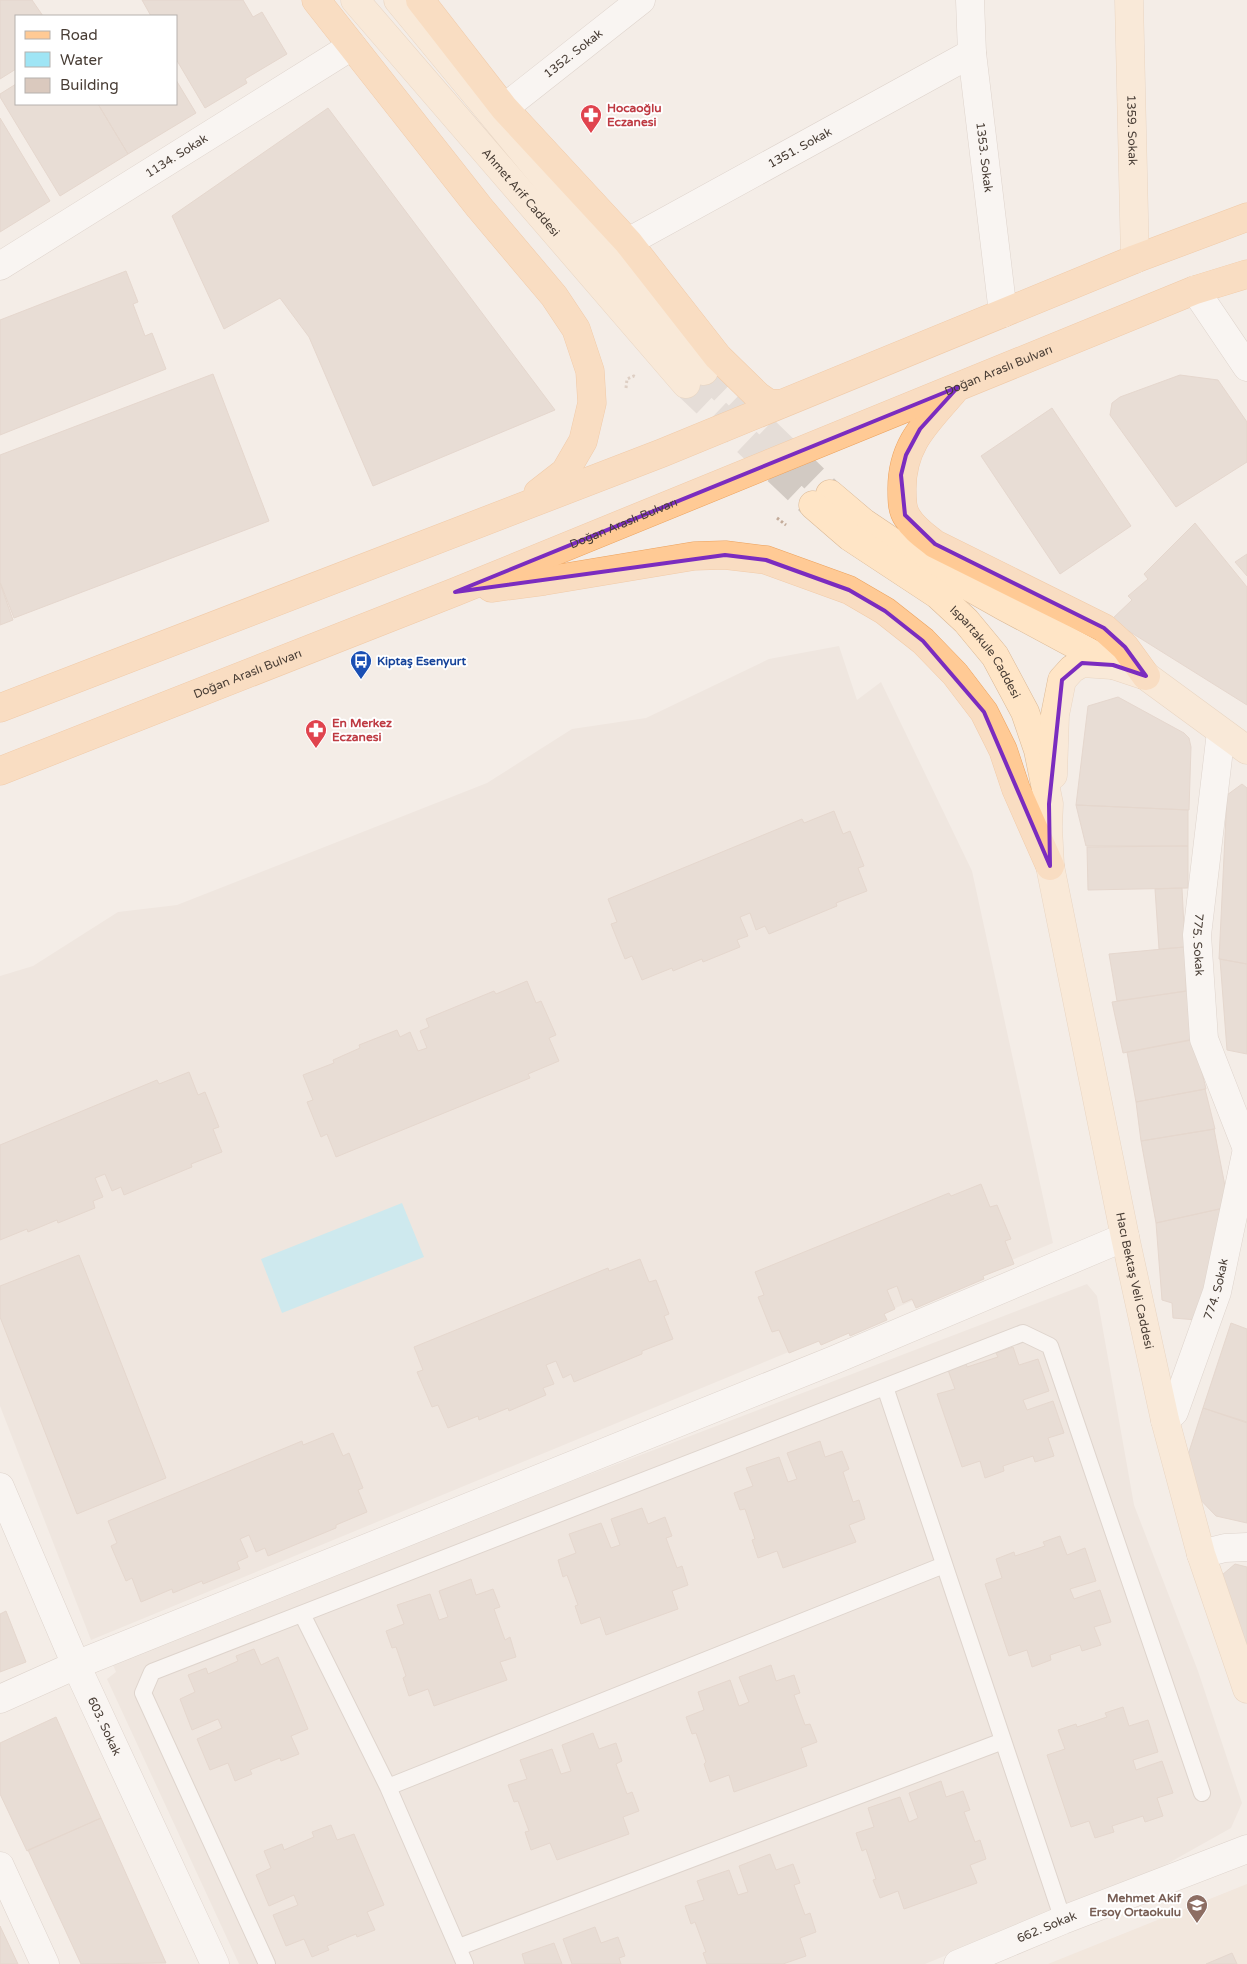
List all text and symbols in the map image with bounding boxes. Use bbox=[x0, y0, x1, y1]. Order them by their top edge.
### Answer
legend bbox=[15, 15, 178, 105]
text: Road bbox=[60, 26, 98, 44]
street label: 1352. Sokak bbox=[541, 26, 606, 81]
text: Water bbox=[60, 51, 103, 69]
text: Building bbox=[60, 76, 119, 94]
street label: 1359. Sokak bbox=[1124, 94, 1140, 166]
place label: Hocaoğlu Eczanesi bbox=[607, 101, 662, 129]
pharmacy icon: Hocaoğlu Eczanesi bbox=[579, 103, 603, 134]
street label: 1353. Sokak bbox=[973, 121, 996, 194]
street label: 1351. Sokak bbox=[765, 124, 835, 171]
street label: 1134. Sokak bbox=[143, 131, 211, 180]
street label: Ahmet Arif Caddesi bbox=[479, 145, 563, 239]
street label: Doğan Araslı Bulvarı bbox=[943, 342, 1055, 398]
street label: Doğan Araslı Bulvarı bbox=[568, 495, 680, 551]
street label: Ispartakule Caddesi bbox=[947, 603, 1023, 701]
street label: Doğan Araslı Bulvarı bbox=[191, 646, 304, 701]
bus stop icon: Kiptaş Esenyurt bbox=[349, 649, 373, 680]
place label: Kiptaş Esenyurt bbox=[377, 654, 466, 669]
place label: En Merkez Eczanesi bbox=[332, 716, 392, 744]
pharmacy icon: En Merkez Eczanesi bbox=[304, 718, 328, 749]
street label: 775. Sokak bbox=[1190, 912, 1207, 977]
street label: Hacı Bektaş Veli Caddesi bbox=[1113, 1211, 1156, 1350]
street label: 774. Sokak bbox=[1201, 1257, 1231, 1322]
street label: 603. Sokak bbox=[85, 1695, 124, 1758]
place label: Mehmet Akif Ersoy Ortaokulu bbox=[1089, 1891, 1181, 1920]
school or university icon: Mehmet Akif Ersoy Ortaokulu bbox=[1185, 1893, 1209, 1924]
street label: 662. Sokak bbox=[1015, 1908, 1079, 1946]

